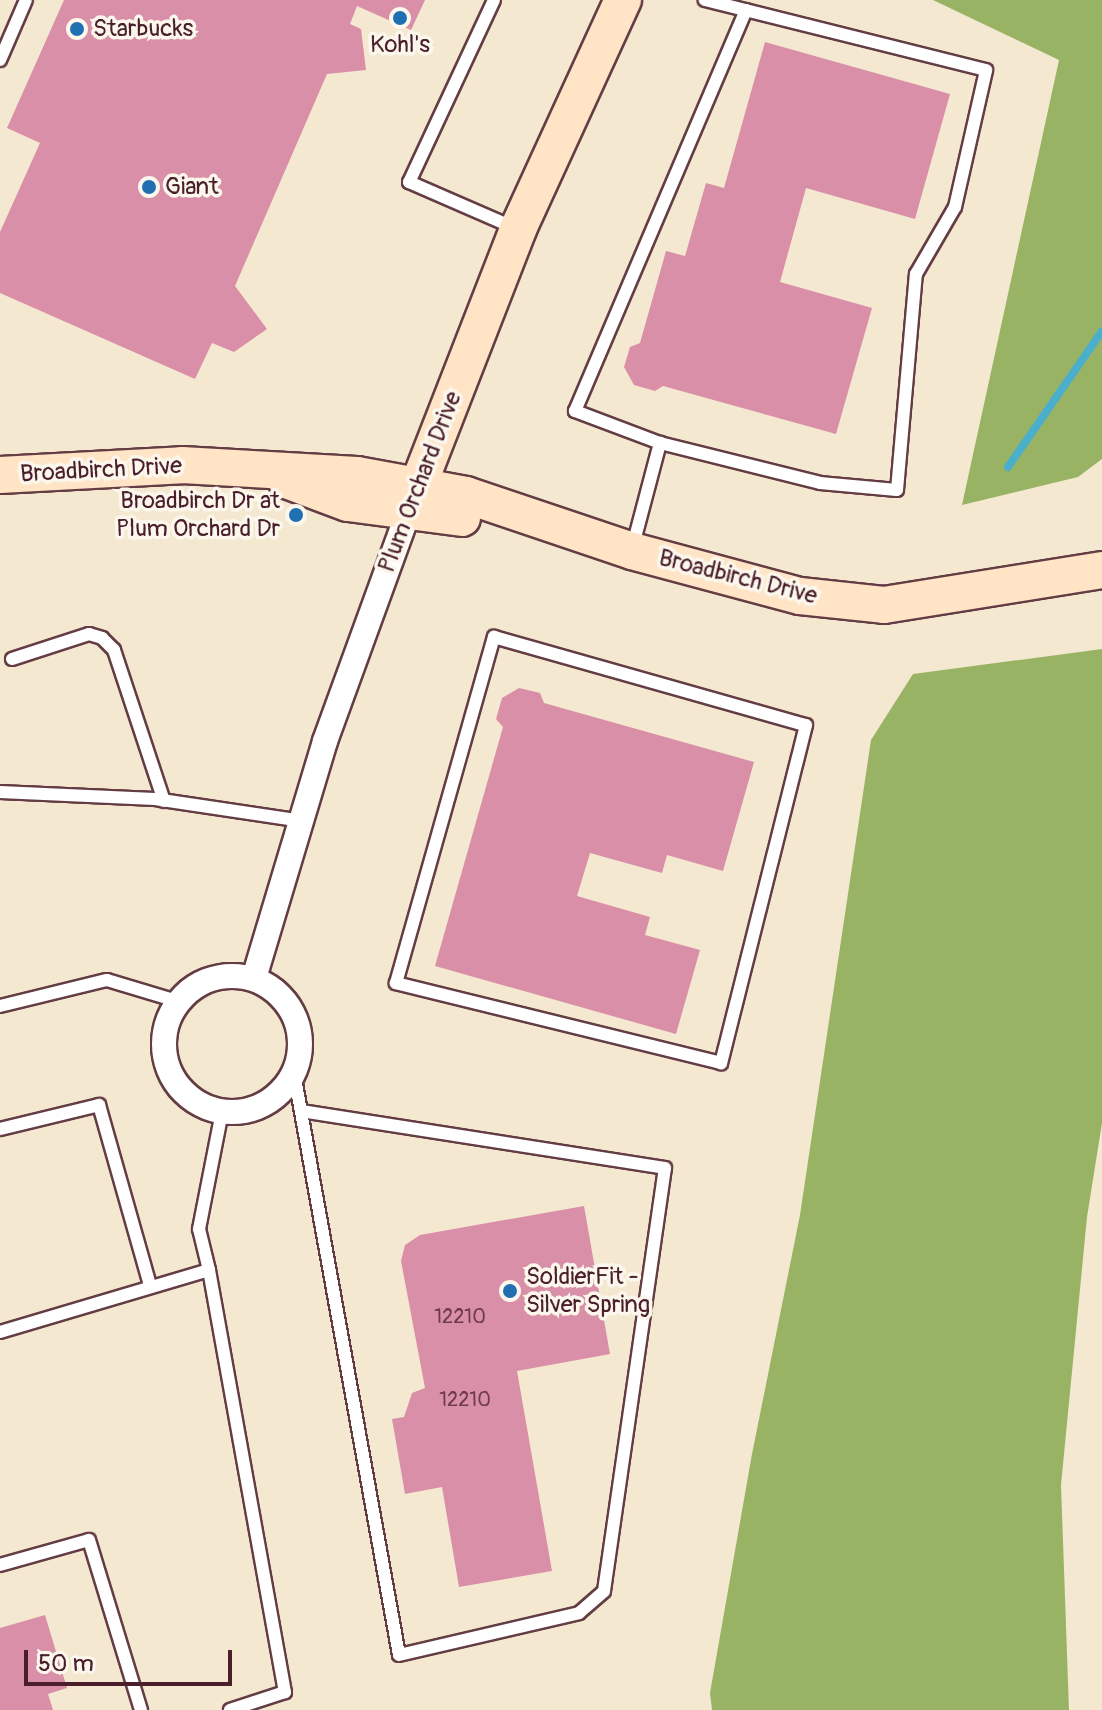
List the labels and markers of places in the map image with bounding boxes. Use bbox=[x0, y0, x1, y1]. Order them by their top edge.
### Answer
marker: Kohl's bbox=[391, 9, 409, 27]
place label: Starbucks bbox=[93, 15, 193, 43]
marker: Starbucks bbox=[68, 20, 86, 38]
place label: Kohl's bbox=[370, 31, 430, 59]
place label: Giant bbox=[165, 173, 219, 201]
marker: Giant bbox=[140, 178, 158, 196]
place label: Broadbirch Dr at Plum Orchard Dr bbox=[116, 487, 280, 543]
marker: Broadbirch Dr at Plum Orchard Dr bbox=[287, 506, 305, 524]
place label: SoldierFit - Silver Spring bbox=[526, 1263, 650, 1319]
marker: SoldierFit - Silver Spring bbox=[501, 1282, 519, 1300]

